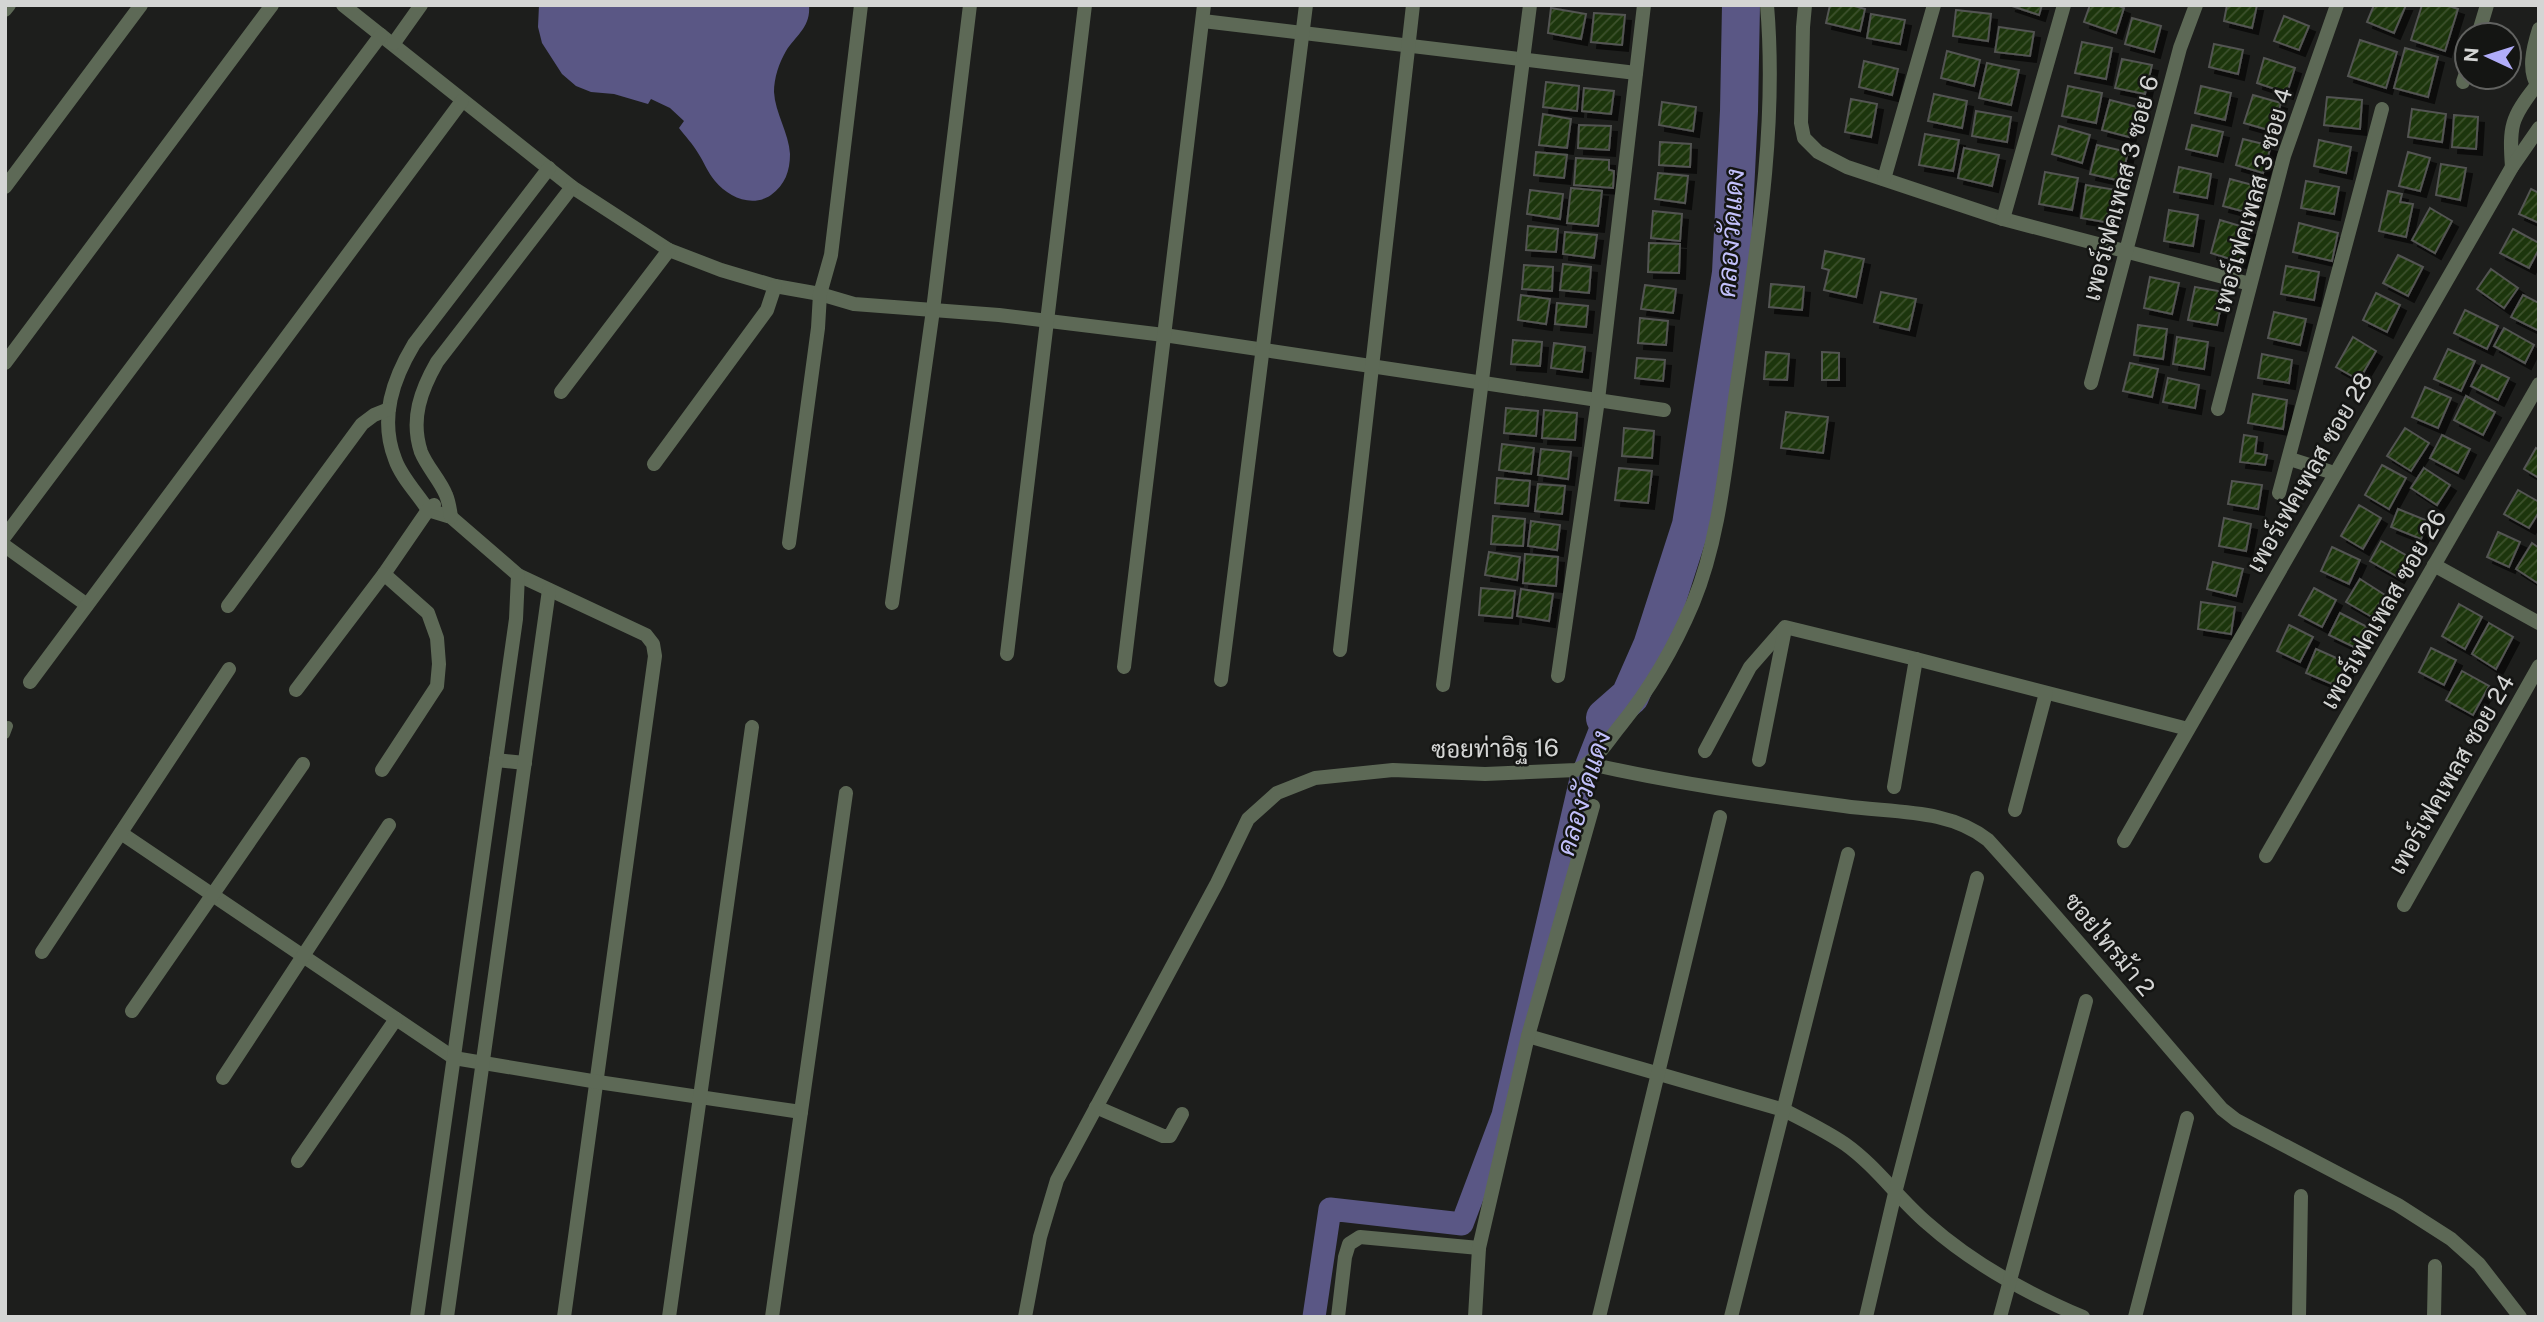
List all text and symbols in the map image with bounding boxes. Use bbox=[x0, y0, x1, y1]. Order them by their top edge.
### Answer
north arrow bbox=[2453, 21, 2523, 91]
text: N bbox=[2460, 47, 2483, 63]
street label: เพอร์เฟคเพลส 3 ซอย 6 bbox=[2075, 72, 2164, 304]
street label: เพอร์เฟคเพลส 3 ซอย 4 bbox=[2206, 84, 2297, 316]
water label: คลองวัดแดง bbox=[1710, 168, 1750, 298]
street label: เพอร์เฟคเพลส ซอย 28 bbox=[2239, 367, 2378, 577]
street label: เพอร์เฟคเพลส ซอย 26 bbox=[2314, 504, 2452, 714]
street label: เพอร์เฟคเพลส ซอย 24 bbox=[2382, 669, 2520, 879]
water label: คลองวัดแดง bbox=[1549, 727, 1617, 859]
street label: ซอยท่าอิฐ 16 bbox=[1431, 733, 1559, 766]
street label: ซอยไทรม้า 2 bbox=[2059, 886, 2162, 1001]

